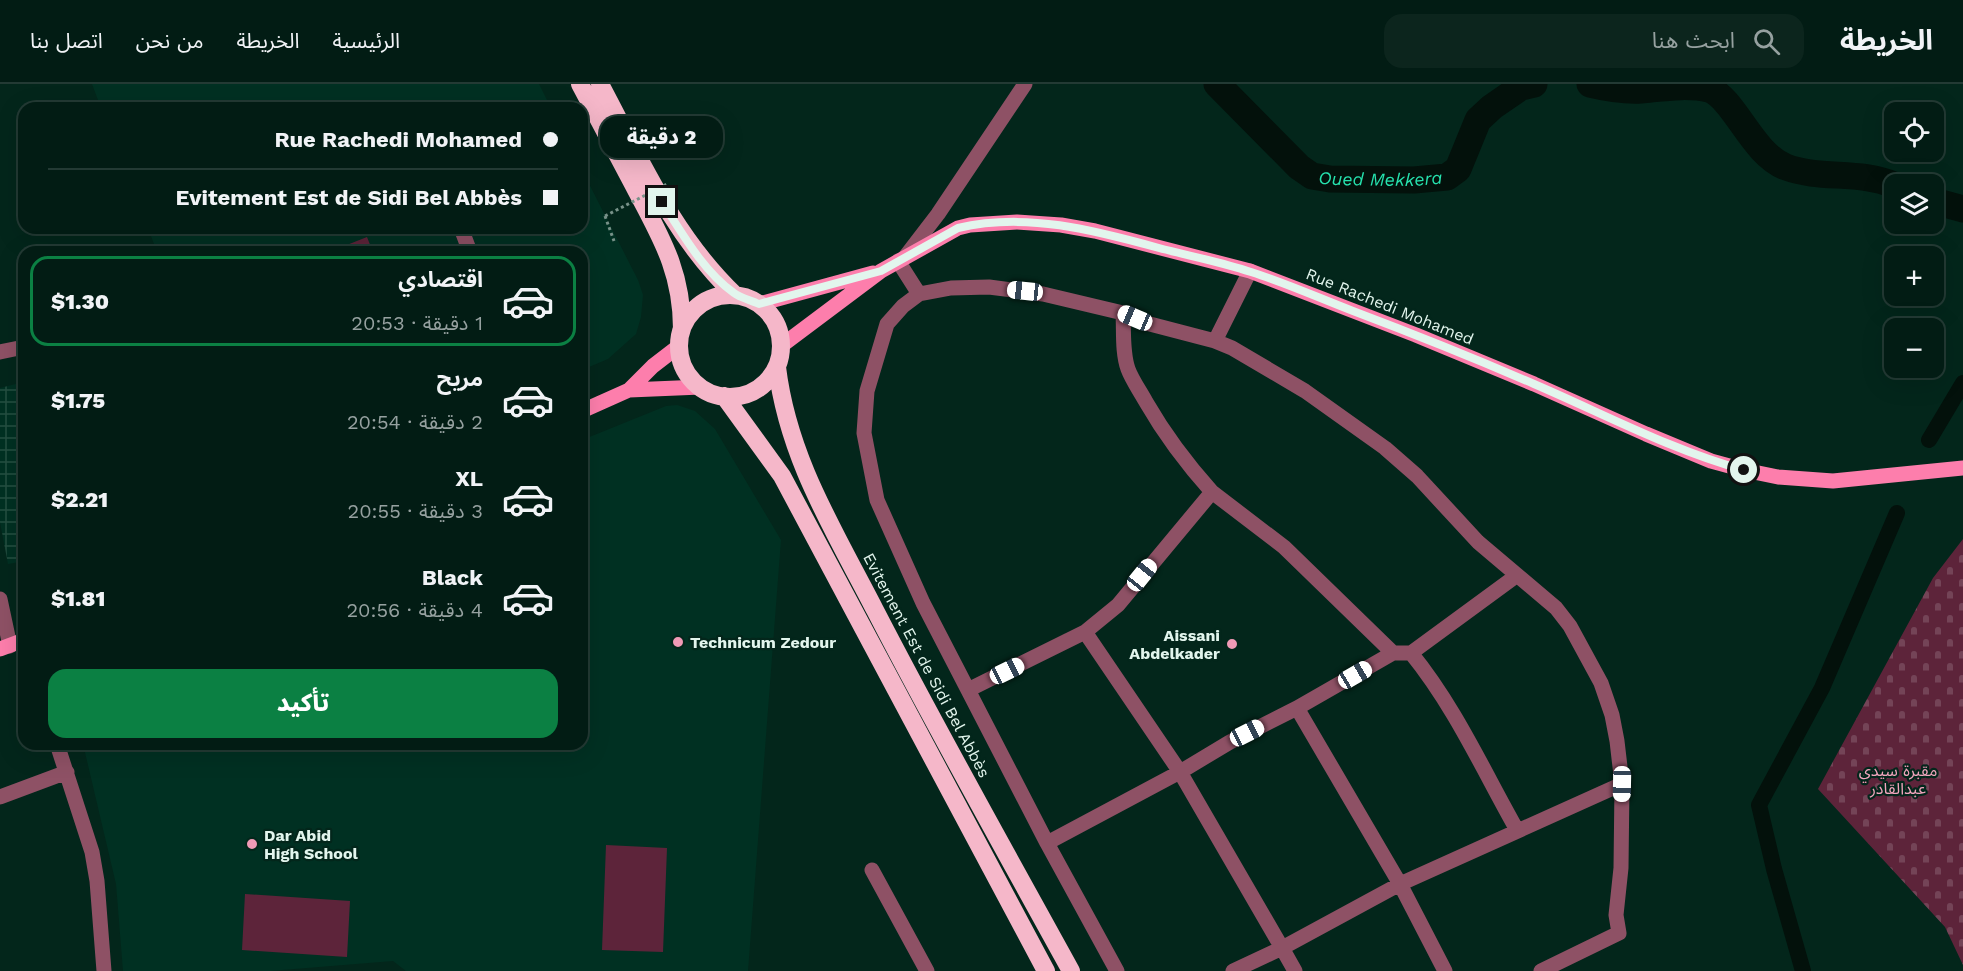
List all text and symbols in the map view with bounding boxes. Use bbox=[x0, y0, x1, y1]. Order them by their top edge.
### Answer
search box bbox=[1384, 14, 1804, 68]
text: الخريطة bbox=[1840, 24, 1933, 57]
icon: search bbox=[1750, 25, 1783, 58]
text: اتصل بنا bbox=[30, 28, 103, 53]
text: من نحن bbox=[136, 28, 204, 53]
text: الخريطة bbox=[237, 28, 299, 53]
text: الرئيسية bbox=[332, 28, 400, 53]
text: ابحث هنا bbox=[1652, 28, 1735, 53]
map controls bbox=[1884, 102, 1944, 378]
button: locate bbox=[1884, 102, 1944, 162]
callout: 2 دقيقة bbox=[600, 115, 724, 157]
text: 2 دقيقة bbox=[627, 125, 696, 149]
text: Rue Rachedi Mohamed bbox=[274, 127, 522, 152]
water label: Oued Mekkera bbox=[1317, 166, 1443, 190]
button: layers bbox=[1884, 174, 1944, 234]
text: Evitement Est de Sidi Bel Abbès bbox=[176, 185, 522, 210]
route end bbox=[648, 188, 675, 215]
button: + bbox=[1884, 246, 1944, 306]
street label: Rue Rachedi Mohamed bbox=[1303, 264, 1476, 349]
text: اقتصادي bbox=[398, 267, 483, 292]
icon: car bbox=[501, 274, 555, 328]
car bbox=[1006, 280, 1044, 302]
text: $1.30 bbox=[51, 289, 109, 314]
car bbox=[1115, 303, 1155, 333]
text: 1 دقيقة · 20:53 bbox=[351, 311, 483, 335]
button: − bbox=[1884, 318, 1944, 378]
text: مريح bbox=[437, 366, 483, 391]
icon: car bbox=[501, 373, 555, 427]
text: $1.75 bbox=[51, 388, 105, 413]
text: 2 دقيقة · 20:54 bbox=[347, 410, 483, 434]
route start bbox=[1730, 456, 1757, 483]
text: XL bbox=[455, 466, 483, 491]
icon: car bbox=[501, 472, 555, 526]
text: $2.21 bbox=[51, 487, 108, 512]
text: 3 دقيقة · 20:55 bbox=[347, 499, 483, 523]
street label: Evitement Est de Sidi Bel Abbès bbox=[859, 550, 994, 781]
car bbox=[1124, 555, 1160, 595]
text: Black bbox=[422, 565, 483, 590]
icon: car bbox=[501, 571, 555, 625]
text: $1.81 bbox=[51, 586, 105, 611]
text: 4 دقيقة · 20:56 bbox=[346, 598, 483, 622]
place label: Aissani Abdelkader bbox=[1129, 626, 1220, 663]
place label: Technicum Zedour bbox=[690, 633, 836, 652]
marker: Technicum Zedour bbox=[671, 635, 685, 649]
marker: Aissani Abdelkader bbox=[1225, 637, 1239, 651]
car bbox=[987, 655, 1027, 687]
car bbox=[1335, 658, 1375, 692]
button: تأكيد bbox=[48, 669, 558, 738]
car bbox=[1227, 717, 1267, 749]
park label: مقبرة سيدي عبدالقادر bbox=[1859, 761, 1937, 798]
car bbox=[1613, 766, 1631, 802]
place label: Dar Abid High School bbox=[264, 826, 358, 863]
marker: Dar Abid High School bbox=[245, 837, 259, 851]

